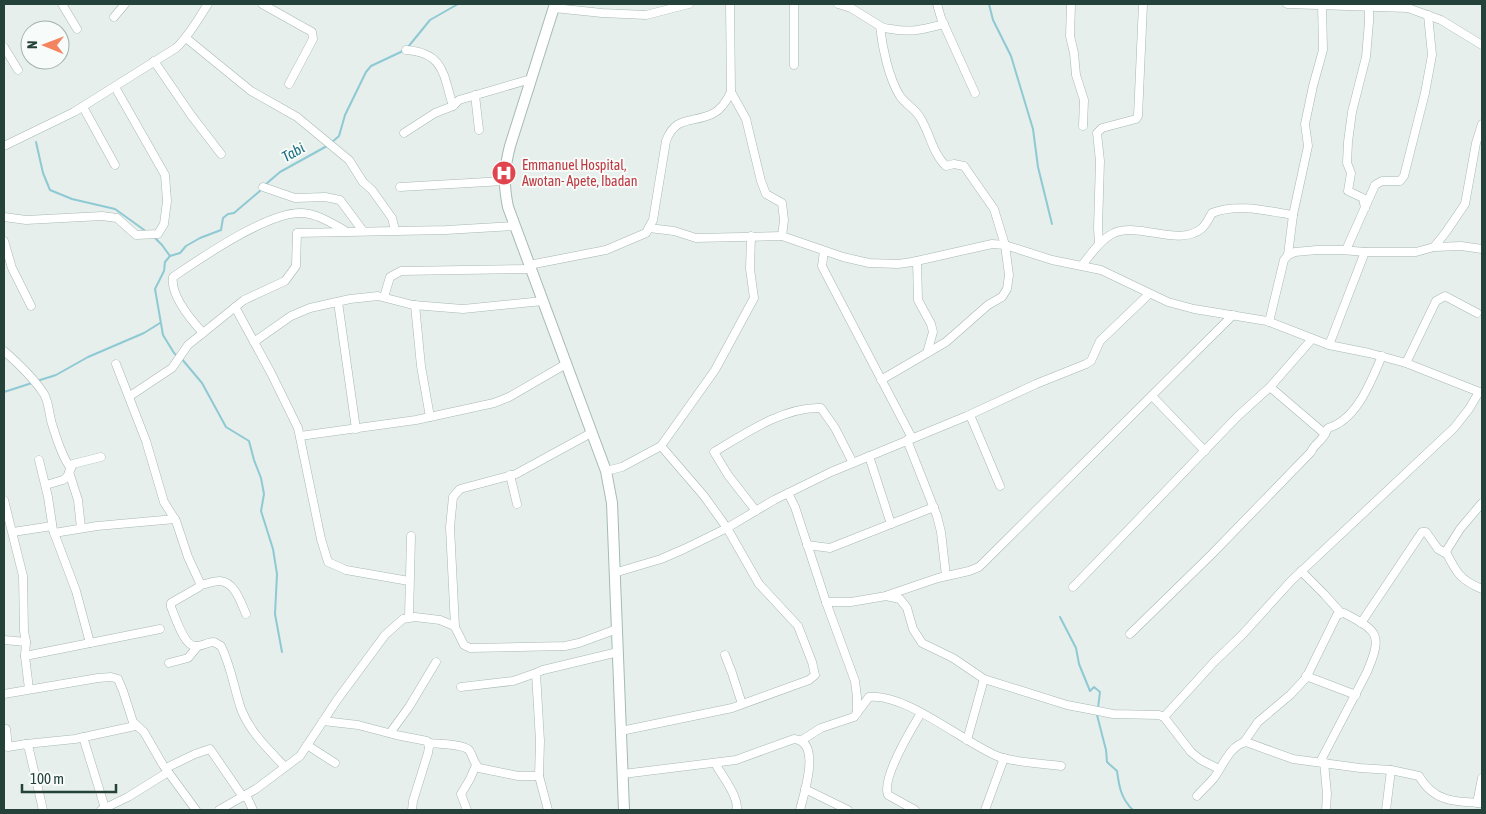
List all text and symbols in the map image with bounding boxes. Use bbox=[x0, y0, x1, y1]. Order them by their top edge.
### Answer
north arrow bbox=[20, 20, 70, 70]
text: N bbox=[24, 41, 40, 49]
water label: Tabi bbox=[279, 139, 308, 165]
place label: Emmanuel Hospital, Awotan- Apete, Ibadan bbox=[522, 157, 638, 189]
hospital icon: Emmanuel Hospital, Awotan- Apete, Ibadan bbox=[491, 160, 517, 186]
scale bar bbox=[22, 762, 116, 794]
text: 100 m bbox=[30, 770, 64, 787]

